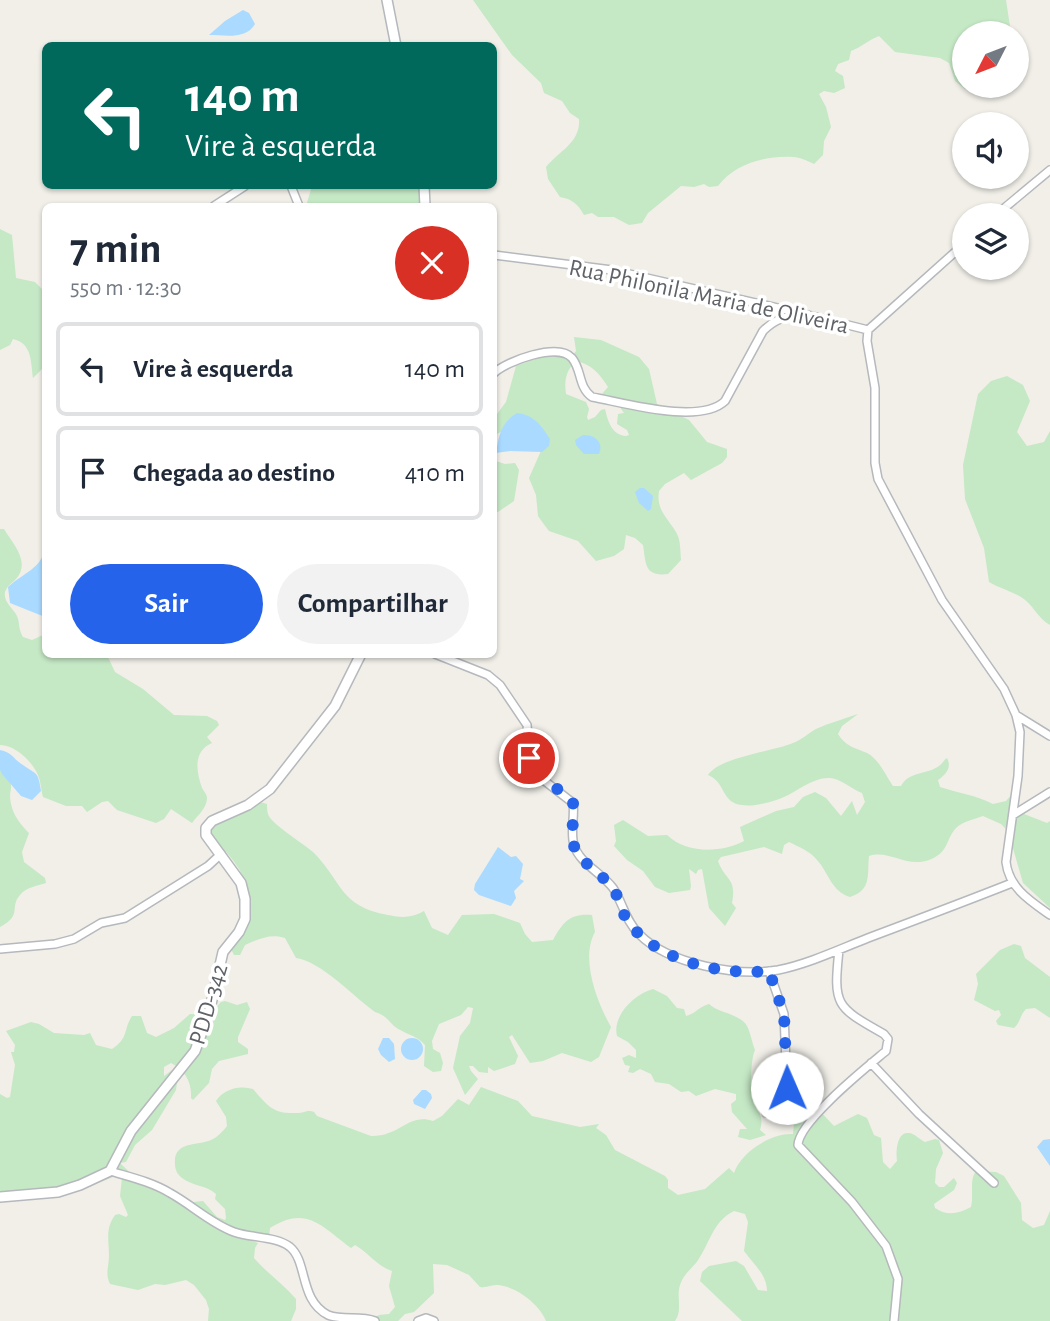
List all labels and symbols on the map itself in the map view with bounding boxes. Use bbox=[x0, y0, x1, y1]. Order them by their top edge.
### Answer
north arrow bbox=[952, 21, 1029, 98]
street label: Rua Philonila Maria de Oliveira bbox=[567, 256, 851, 338]
pin bbox=[499, 728, 559, 788]
street label: PDD-342 bbox=[185, 961, 233, 1048]
position arrow bbox=[750, 1051, 824, 1125]

